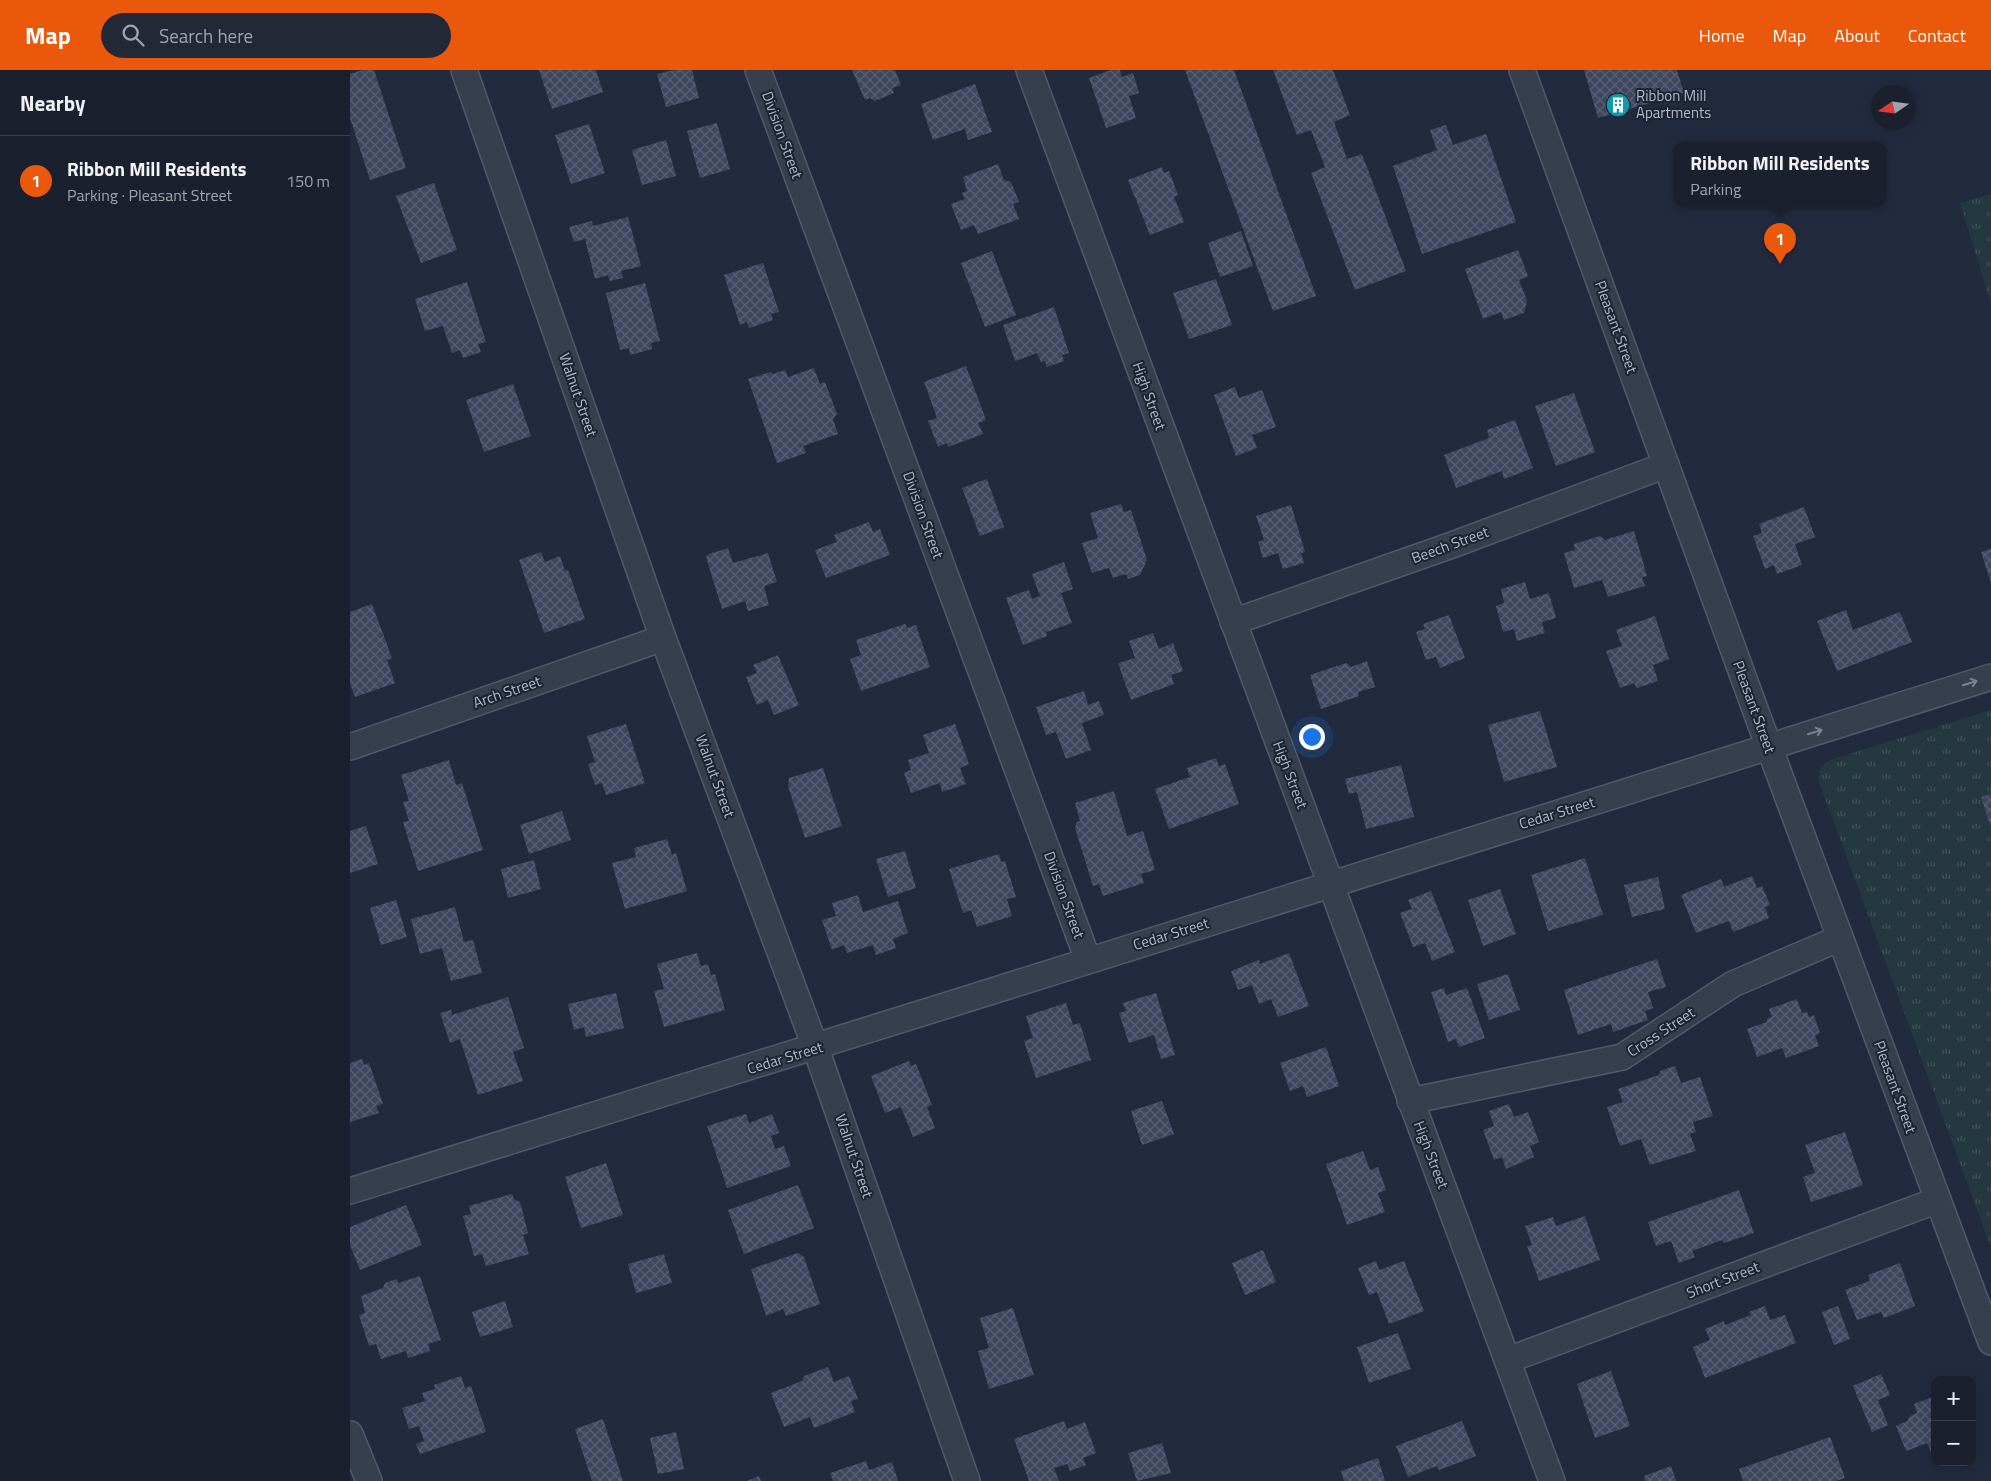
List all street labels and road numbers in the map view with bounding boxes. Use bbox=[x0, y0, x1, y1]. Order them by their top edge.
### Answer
street label: Division Street bbox=[756, 88, 809, 183]
street label: Pleasant Street bbox=[1589, 277, 1644, 377]
street label: Walnut Street bbox=[553, 350, 604, 441]
street label: High Street bbox=[1126, 358, 1173, 434]
street label: Division Street bbox=[897, 468, 950, 563]
street label: Beech Street bbox=[1408, 520, 1492, 569]
street label: Pleasant Street bbox=[1727, 657, 1782, 757]
street label: Arch Street bbox=[470, 669, 545, 714]
street label: Walnut Street bbox=[690, 731, 741, 821]
street label: High Street bbox=[1267, 737, 1314, 813]
street label: Cedar Street bbox=[1516, 790, 1598, 835]
street label: Division Street bbox=[1038, 848, 1091, 943]
street label: Cedar Street bbox=[1130, 911, 1212, 956]
street label: Cross Street bbox=[1622, 1001, 1700, 1062]
street label: Cedar Street bbox=[744, 1035, 826, 1080]
street label: Pleasant Street bbox=[1868, 1037, 1923, 1137]
street label: Walnut Street bbox=[829, 1111, 880, 1202]
street label: High Street bbox=[1408, 1117, 1455, 1193]
street label: Short Street bbox=[1683, 1255, 1763, 1304]

